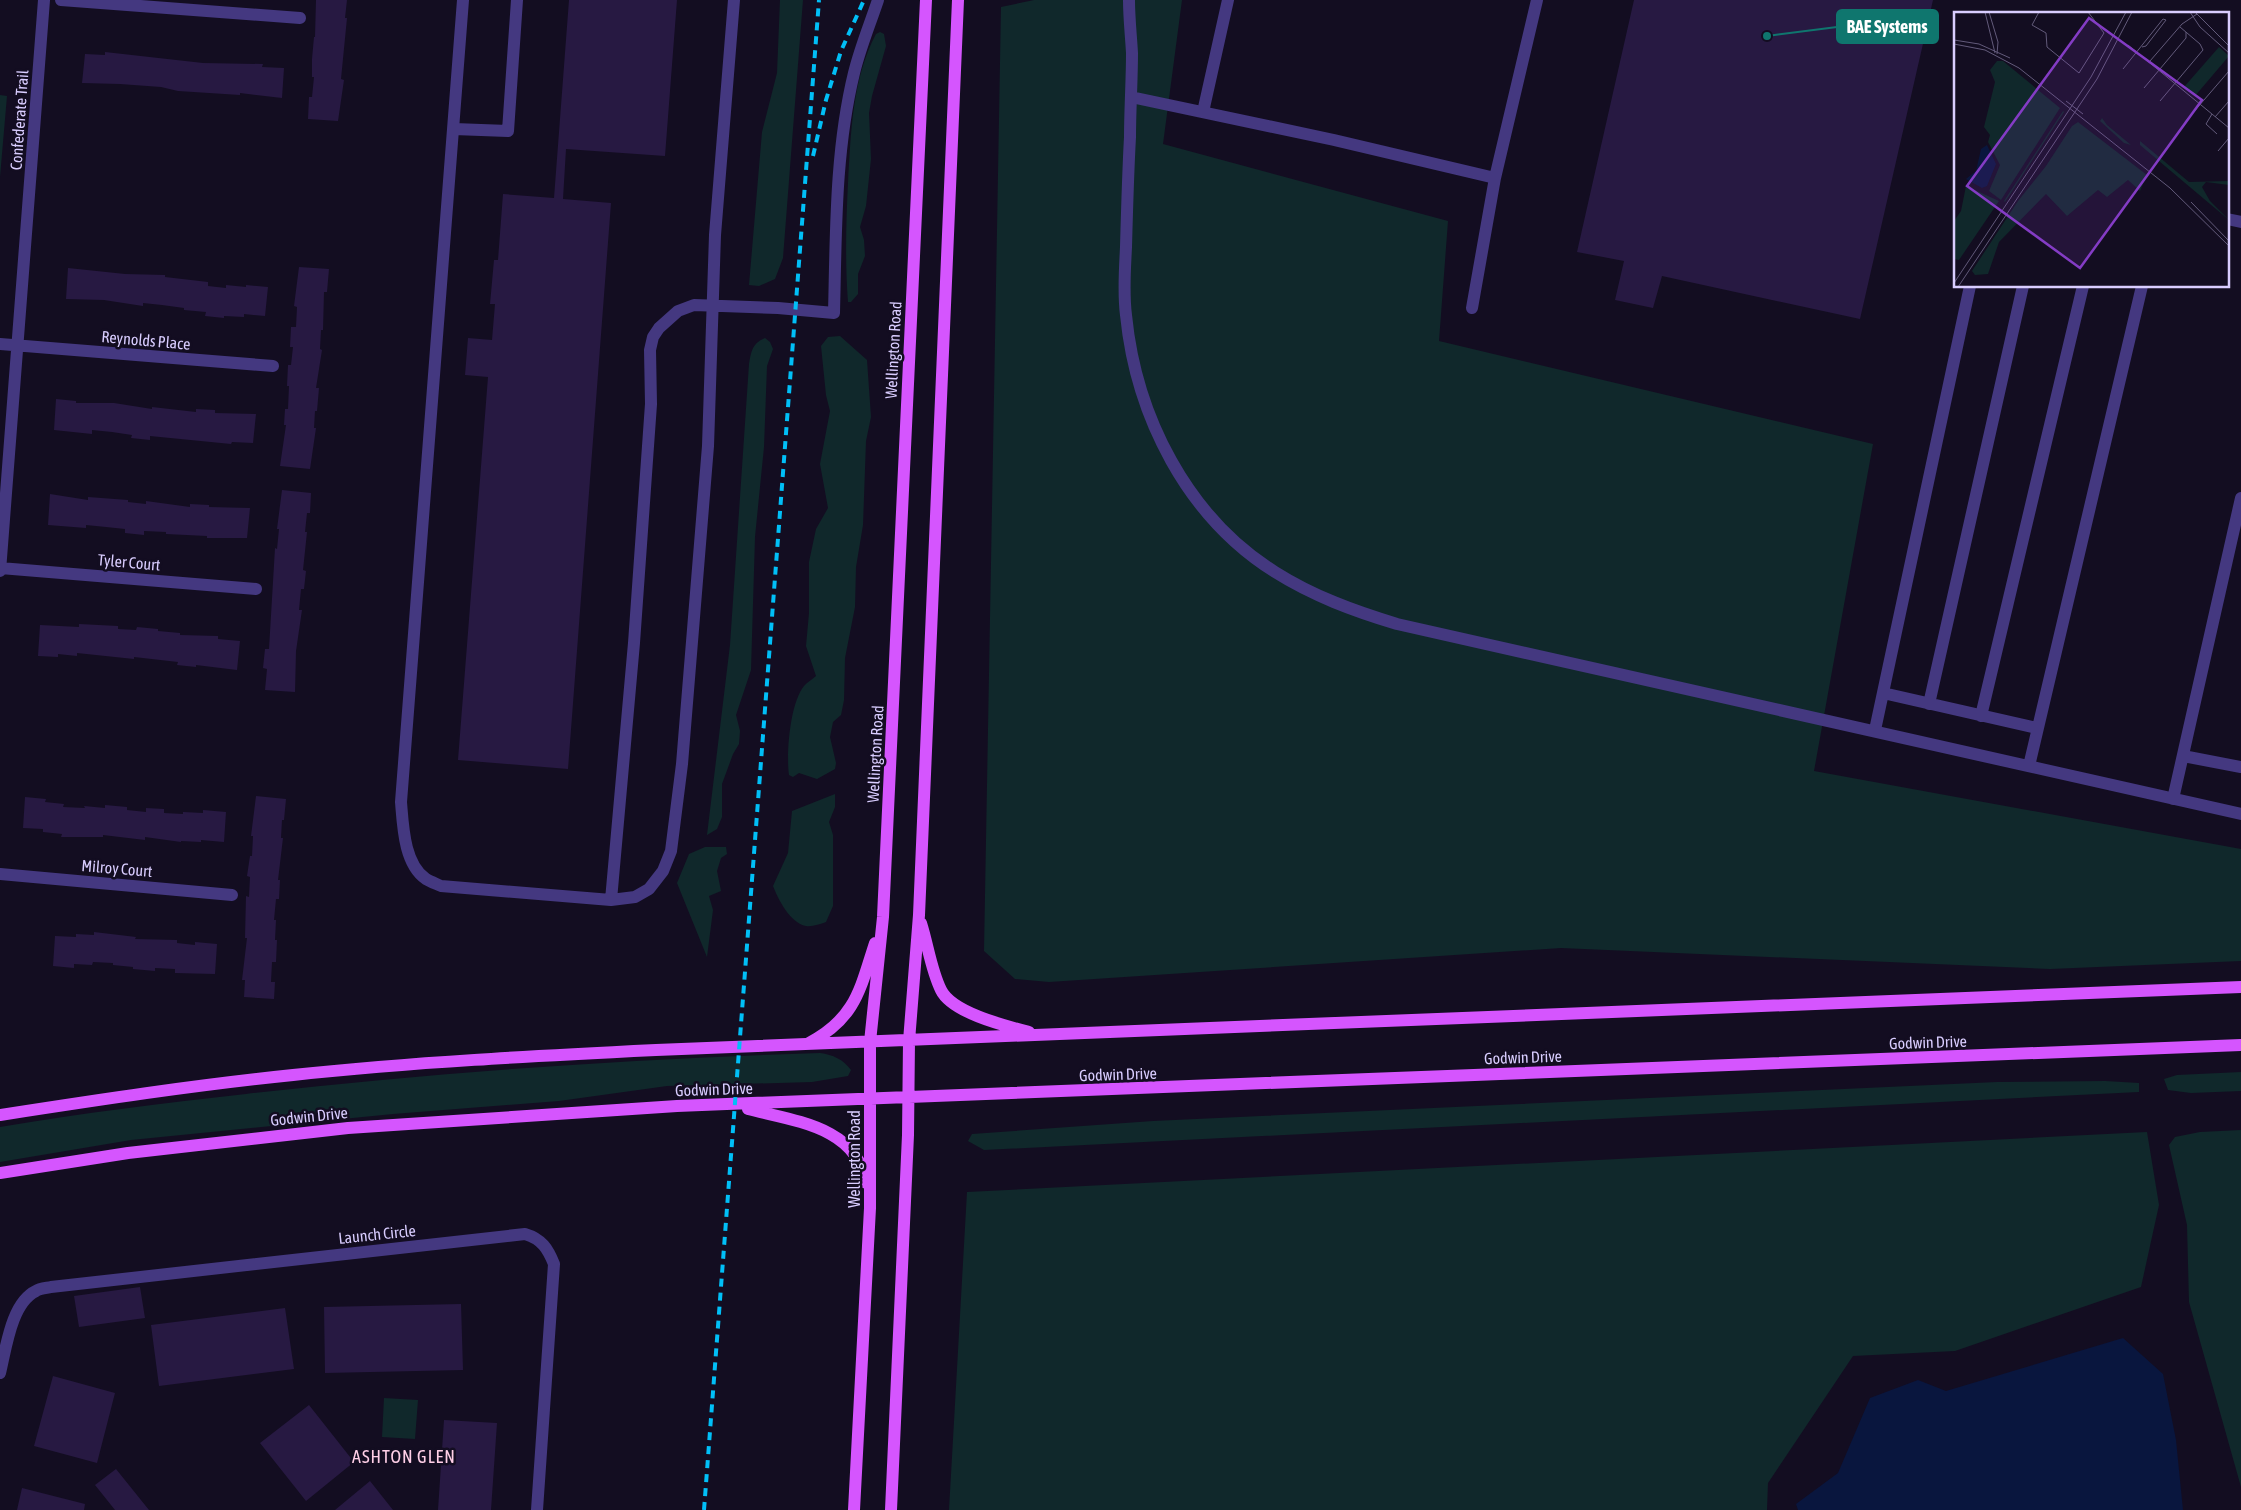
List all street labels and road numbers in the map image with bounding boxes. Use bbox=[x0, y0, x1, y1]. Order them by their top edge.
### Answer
street label: Confederate Trail bbox=[7, 68, 32, 171]
street label: Wellington Road bbox=[881, 301, 906, 399]
street label: Reynolds Place bbox=[101, 327, 191, 354]
street label: Tyler Court bbox=[97, 550, 161, 575]
street label: Wellington Road bbox=[863, 705, 888, 803]
street label: Milroy Court bbox=[81, 856, 154, 881]
street label: Godwin Drive bbox=[1889, 1032, 1967, 1052]
street label: Godwin Drive bbox=[1484, 1047, 1562, 1067]
street label: Godwin Drive bbox=[1079, 1064, 1157, 1084]
street label: Godwin Drive bbox=[675, 1079, 753, 1099]
street label: Godwin Drive bbox=[269, 1103, 349, 1129]
street label: Wellington Road bbox=[845, 1110, 864, 1208]
street label: Launch Circle bbox=[337, 1221, 417, 1247]

